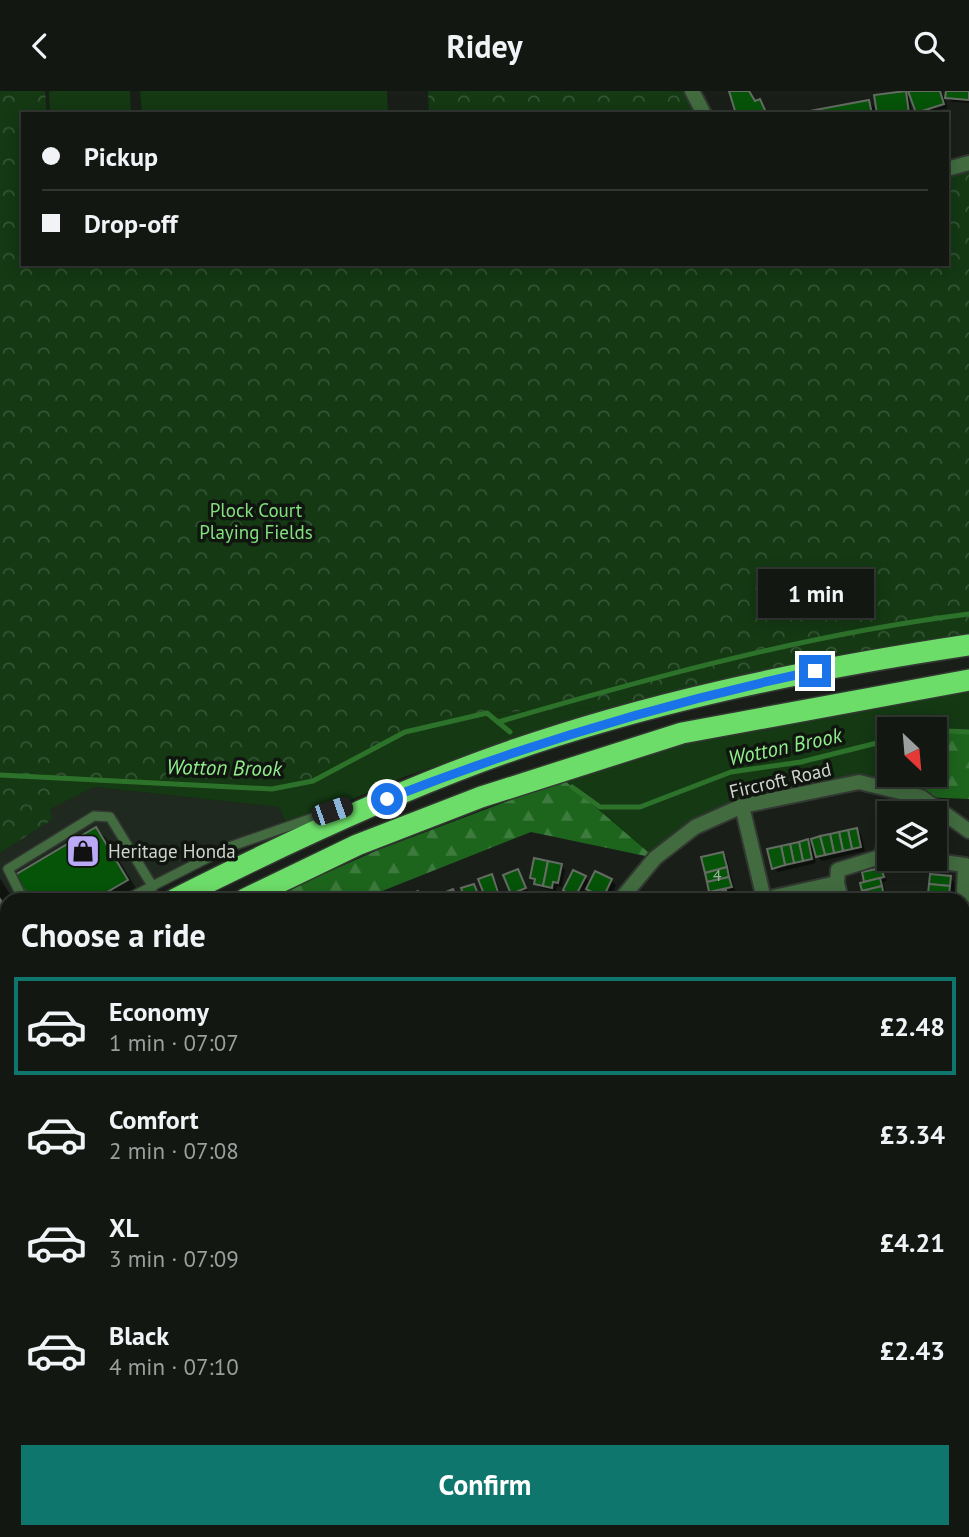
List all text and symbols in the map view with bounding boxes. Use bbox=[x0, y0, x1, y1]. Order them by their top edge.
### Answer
text: Ridey bbox=[446, 25, 523, 67]
icon: back bbox=[21, 27, 59, 65]
icon: search bbox=[910, 27, 948, 65]
text: Pickup bbox=[84, 140, 158, 173]
text: Drop-off bbox=[84, 207, 178, 240]
park label: Plock Court Playing Fields bbox=[199, 498, 313, 544]
callout: 1 min bbox=[757, 569, 873, 619]
text: 1 min bbox=[788, 579, 844, 608]
route end bbox=[799, 655, 831, 687]
north arrow bbox=[877, 717, 947, 787]
map controls bbox=[877, 717, 947, 871]
water label: Wotton Brook bbox=[726, 721, 846, 772]
water label: Wotton Brook bbox=[166, 753, 284, 782]
street label: Fircroft Road bbox=[727, 757, 833, 803]
route start bbox=[371, 783, 403, 815]
car bbox=[309, 794, 356, 828]
button: layers bbox=[877, 801, 947, 871]
shop icon: Heritage Honda bbox=[64, 832, 102, 870]
place label: Heritage Honda bbox=[108, 839, 236, 863]
house number: 4 bbox=[713, 865, 722, 885]
text: Choose a ride bbox=[21, 914, 206, 956]
icon: car bbox=[25, 995, 88, 1058]
text: Economy bbox=[109, 995, 209, 1028]
text: £2.48 bbox=[880, 1010, 945, 1043]
text: 1 min · 07:07 bbox=[109, 1028, 239, 1057]
icon: car bbox=[25, 1103, 88, 1166]
text: Comfort bbox=[109, 1103, 199, 1136]
text: £3.34 bbox=[880, 1118, 945, 1151]
text: 2 min · 07:08 bbox=[109, 1136, 239, 1165]
icon: car bbox=[25, 1211, 88, 1274]
text: XL bbox=[109, 1211, 139, 1244]
text: £4.21 bbox=[880, 1226, 945, 1259]
text: 3 min · 07:09 bbox=[109, 1244, 239, 1273]
icon: car bbox=[25, 1319, 88, 1382]
text: Black bbox=[109, 1319, 169, 1352]
text: £2.43 bbox=[880, 1334, 945, 1367]
text: 4 min · 07:10 bbox=[109, 1352, 239, 1381]
button: Confirm bbox=[21, 1445, 949, 1525]

